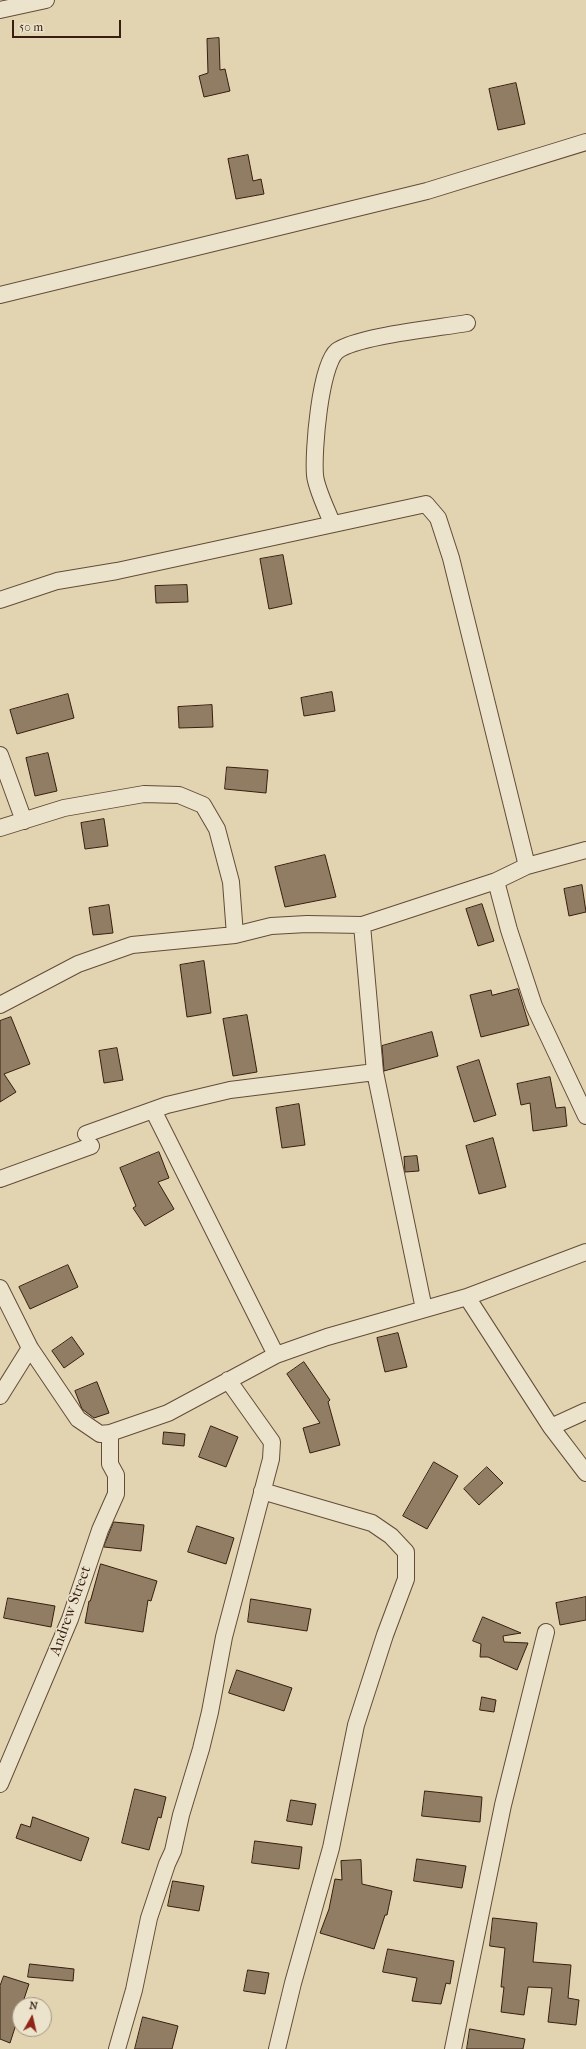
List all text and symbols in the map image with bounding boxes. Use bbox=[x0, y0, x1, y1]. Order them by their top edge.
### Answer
scale bar bbox=[14, 12, 123, 38]
text: 50 m bbox=[19, 20, 43, 34]
street label: Andrew Street bbox=[46, 1564, 96, 1658]
north arrow bbox=[12, 1997, 52, 2037]
text: N bbox=[29, 1999, 39, 2013]

